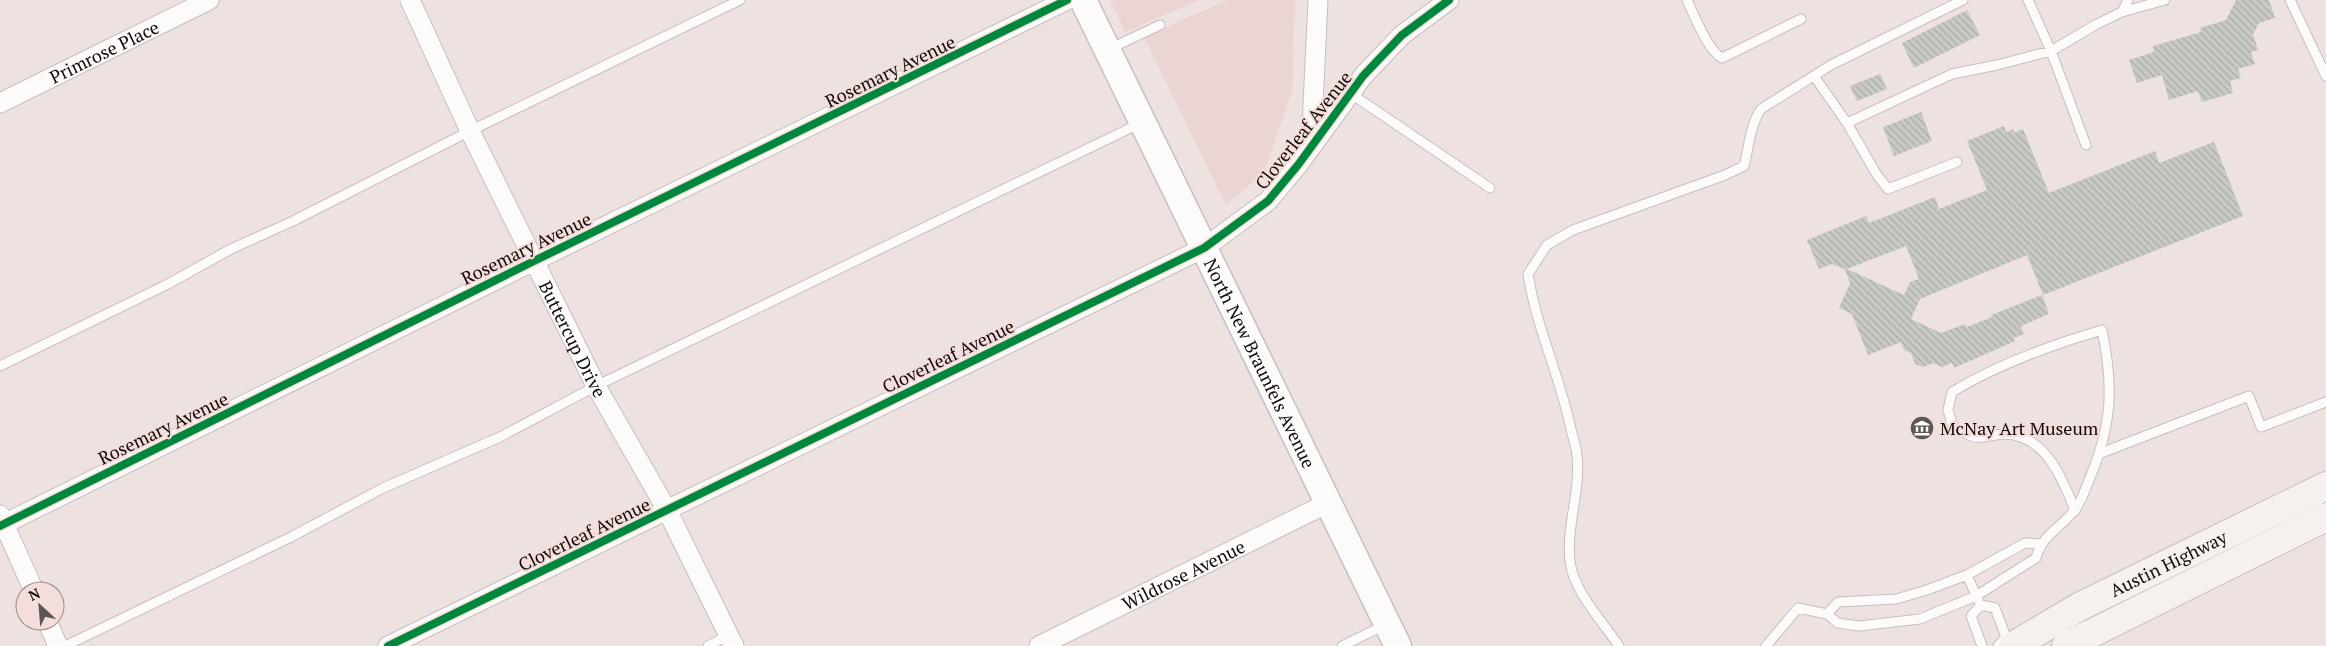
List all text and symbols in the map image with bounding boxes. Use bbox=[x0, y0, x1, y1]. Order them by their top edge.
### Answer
street label: Primrose Place bbox=[45, 15, 163, 89]
street label: Rosemary Avenue bbox=[821, 29, 959, 113]
street label: Cloverleaf Avenue bbox=[1249, 66, 1357, 194]
street label: Rosemary Avenue bbox=[457, 206, 595, 290]
street label: North New Braunfels Avenue bbox=[1199, 254, 1321, 472]
street label: Buttercup Drive bbox=[534, 277, 612, 402]
street label: Cloverleaf Avenue bbox=[878, 314, 1018, 398]
street label: Rosemary Avenue bbox=[94, 386, 232, 470]
museum icon: McNay Art Museum bbox=[1909, 415, 1935, 441]
place label: McNay Art Museum bbox=[1940, 416, 2099, 440]
street label: Cloverleaf Avenue bbox=[514, 492, 654, 576]
street label: Austin Highway bbox=[2106, 524, 2232, 602]
street label: Wildrose Avenue bbox=[1118, 534, 1249, 615]
north arrow bbox=[15, 581, 65, 631]
text: N bbox=[25, 583, 43, 605]

